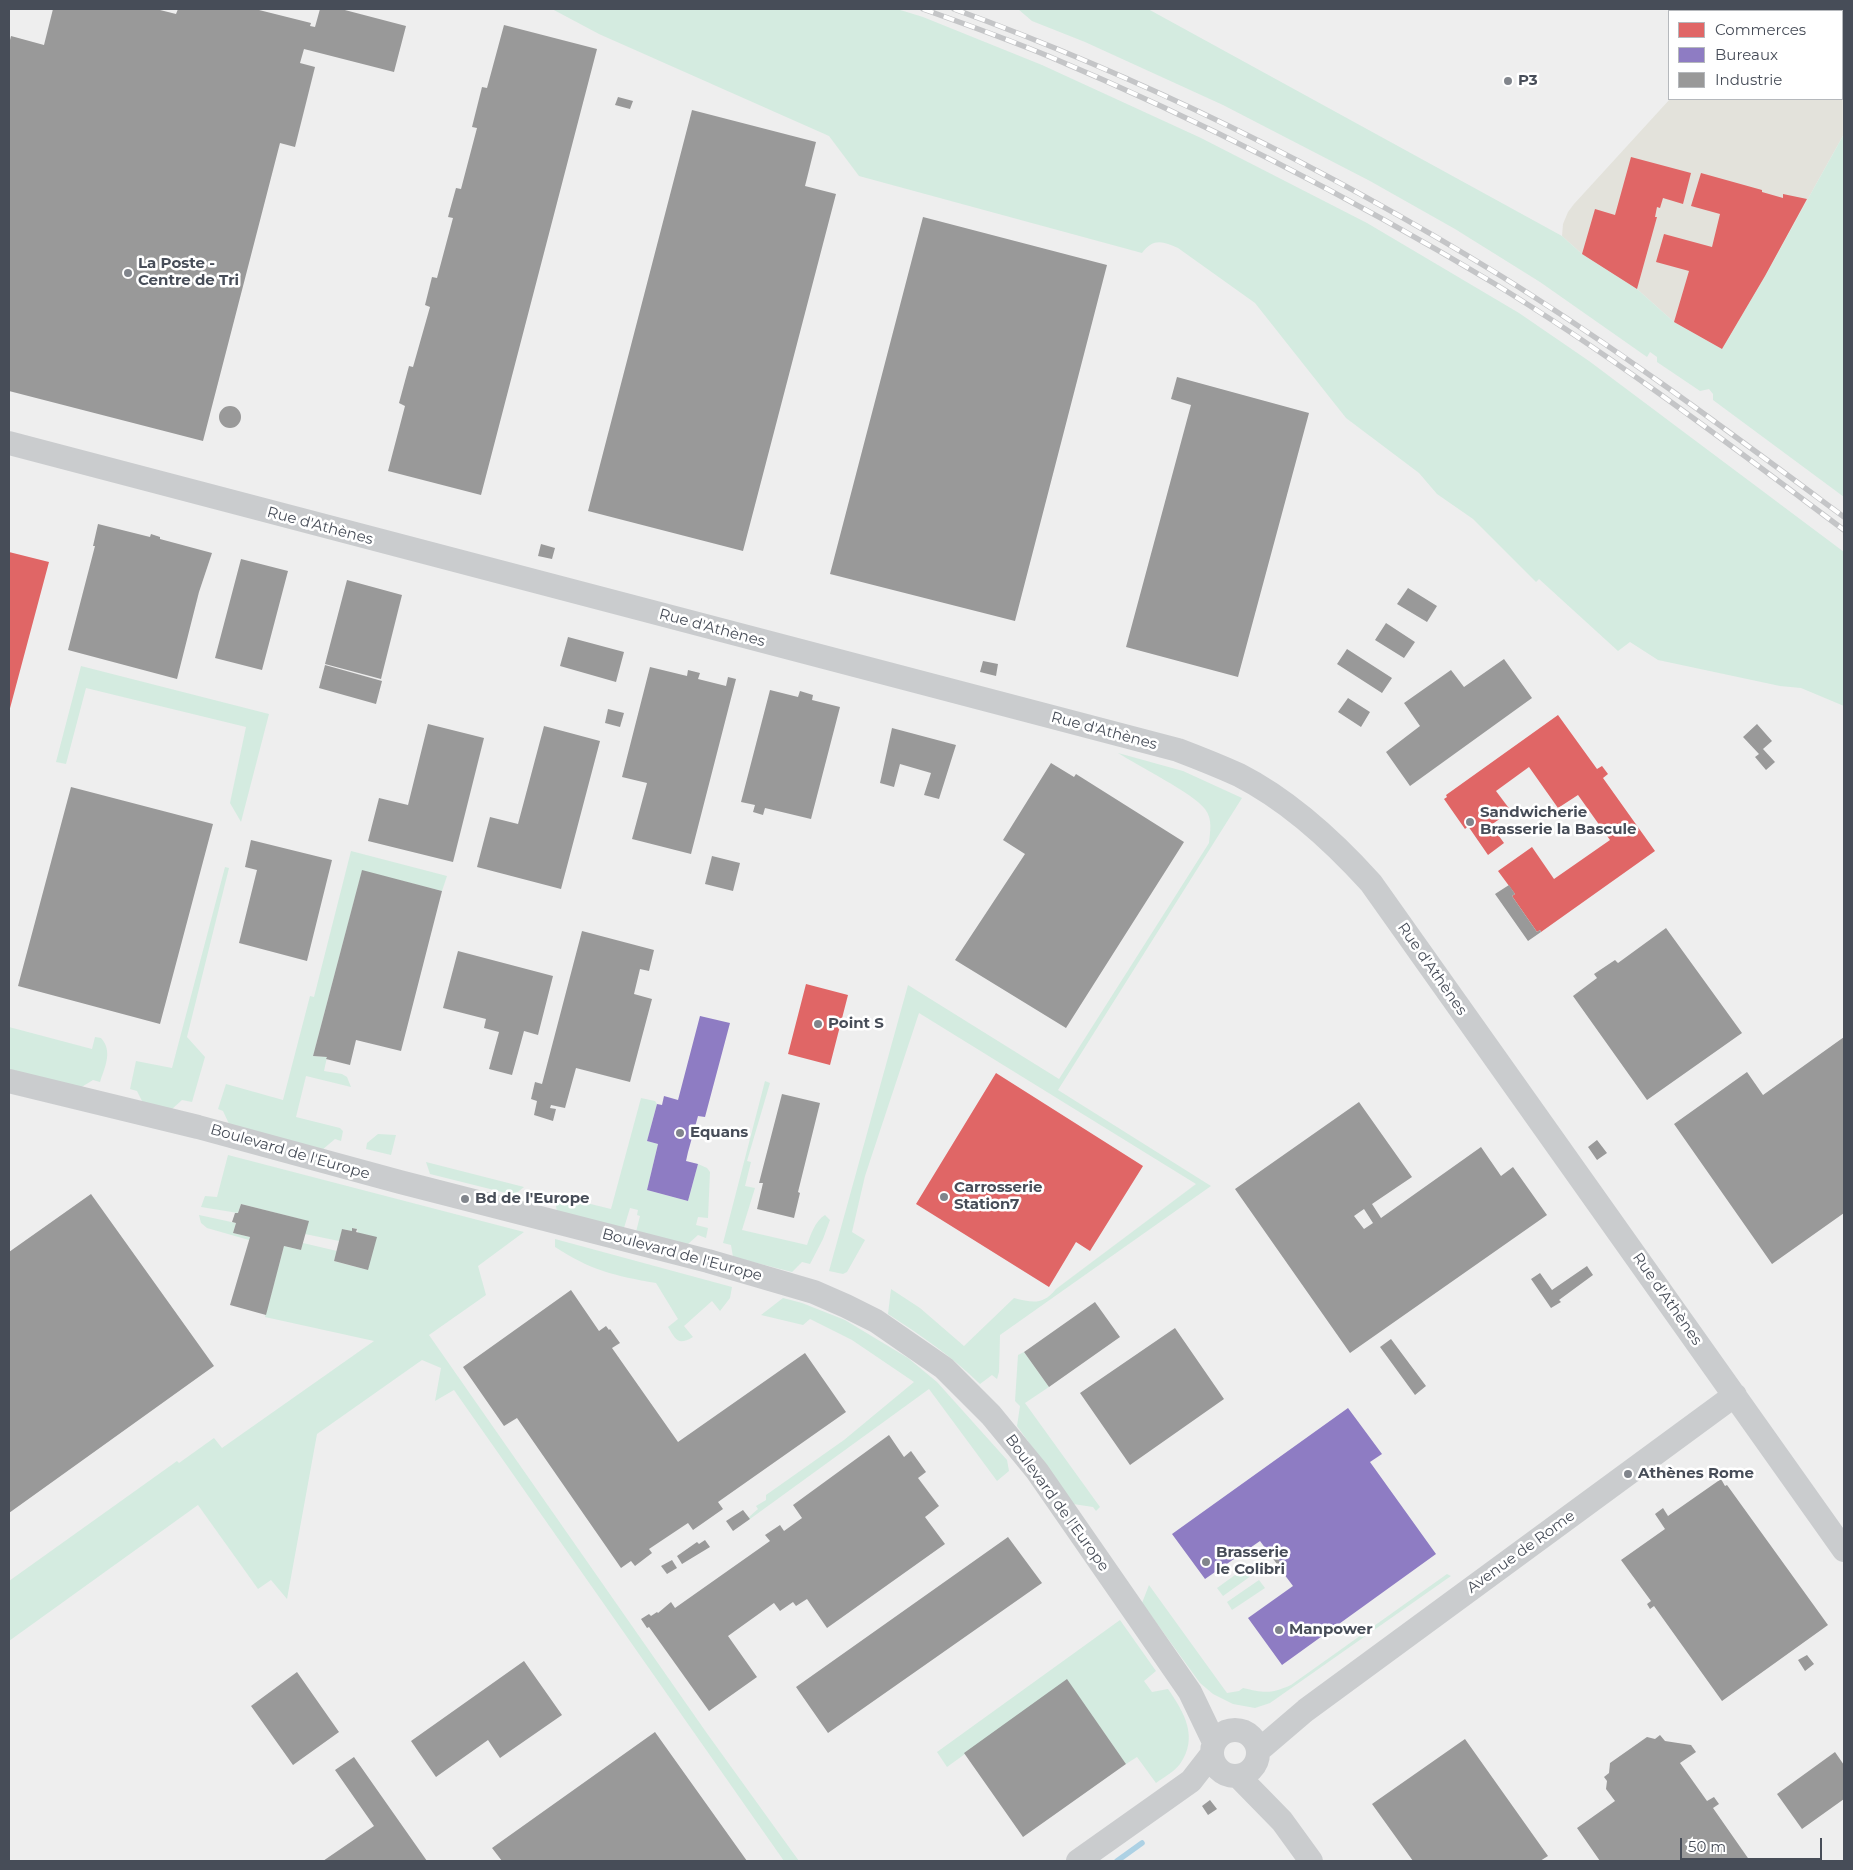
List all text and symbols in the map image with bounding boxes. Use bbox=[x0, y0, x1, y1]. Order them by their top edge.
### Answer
legend bbox=[1668, 10, 1843, 100]
text: Commerces bbox=[1715, 20, 1806, 39]
text: Bureaux bbox=[1715, 45, 1778, 64]
text: Industrie bbox=[1715, 70, 1782, 89]
place label: P3 bbox=[1518, 72, 1538, 90]
marker: P3 bbox=[1502, 75, 1514, 87]
place label: La Poste - Centre de Tri bbox=[138, 255, 239, 290]
marker: La Poste - Centre de Tri bbox=[122, 267, 134, 279]
street label: Rue d'Athènes bbox=[265, 503, 375, 549]
street label: Rue d'Athènes bbox=[657, 605, 767, 651]
street label: Rue d'Athènes bbox=[1049, 708, 1159, 754]
place label: Sandwicherie Brasserie la Bascule bbox=[1480, 804, 1636, 839]
marker: Sandwicherie Brasserie la Bascule bbox=[1464, 816, 1476, 828]
street label: Rue d'Athènes bbox=[1393, 919, 1471, 1019]
place label: Point S bbox=[828, 1015, 884, 1033]
marker: Point S bbox=[812, 1018, 824, 1030]
street label: Boulevard de l'Europe bbox=[208, 1121, 372, 1183]
place label: Equans bbox=[690, 1124, 748, 1142]
marker: Equans bbox=[674, 1127, 686, 1139]
place label: Carrosserie Station7 bbox=[954, 1179, 1042, 1214]
place label: Bd de l'Europe bbox=[475, 1190, 589, 1208]
marker: Carrosserie Station7 bbox=[938, 1191, 950, 1203]
marker: Bd de l'Europe bbox=[459, 1193, 471, 1205]
street label: Boulevard de l'Europe bbox=[600, 1225, 764, 1285]
street label: Rue d'Athènes bbox=[1628, 1249, 1706, 1349]
street label: Boulevard de l'Europe bbox=[1001, 1431, 1113, 1575]
place label: Athènes Rome bbox=[1638, 1465, 1754, 1483]
marker: Athènes Rome bbox=[1622, 1468, 1634, 1480]
street label: Avenue de Rome bbox=[1464, 1507, 1578, 1597]
place label: Brasserie le Colibri bbox=[1216, 1544, 1288, 1579]
marker: Brasserie le Colibri bbox=[1200, 1556, 1212, 1568]
place label: Manpower bbox=[1289, 1621, 1373, 1639]
marker: Manpower bbox=[1273, 1624, 1285, 1636]
scale bar bbox=[1683, 1828, 1826, 1860]
text: 50 m bbox=[1688, 1837, 1726, 1856]

